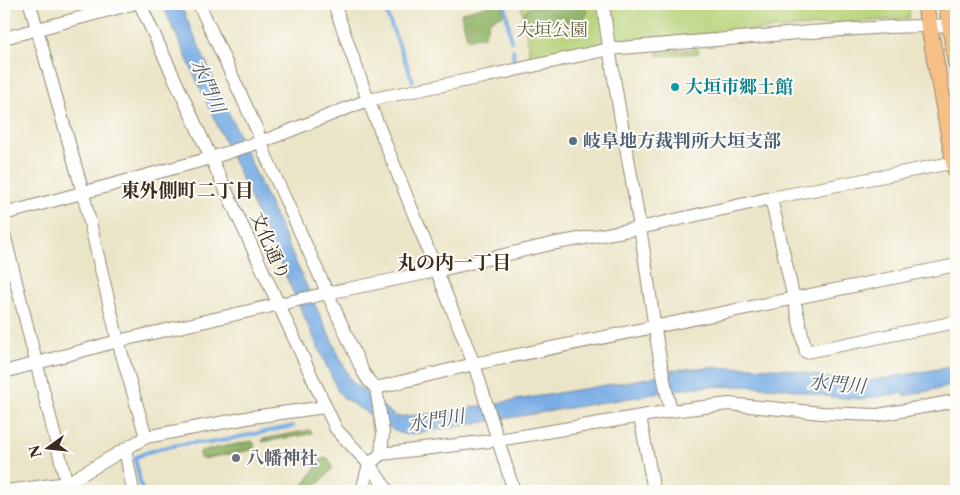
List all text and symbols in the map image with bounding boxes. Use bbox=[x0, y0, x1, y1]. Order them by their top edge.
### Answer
park label: 大垣公園 bbox=[516, 19, 588, 41]
water label: 水門川 bbox=[186, 55, 231, 119]
place label: 大垣市郷土館 bbox=[685, 76, 793, 98]
marker: 大垣市郷土館 bbox=[669, 81, 681, 93]
place label: 岐阜地方裁判所大垣支部 bbox=[583, 130, 781, 152]
marker: 岐阜地方裁判所大垣支部 bbox=[567, 135, 579, 147]
district label: 東外側町二丁目 bbox=[120, 179, 254, 202]
street label: 文化通り bbox=[245, 209, 295, 283]
district label: 丸の内一丁目 bbox=[397, 251, 511, 274]
water label: 水門川 bbox=[808, 370, 868, 398]
water label: 水門川 bbox=[406, 404, 468, 436]
north arrow bbox=[22, 422, 72, 472]
text: N bbox=[25, 443, 46, 460]
place label: 八幡神社 bbox=[246, 447, 318, 469]
marker: 八幡神社 bbox=[230, 452, 242, 464]

